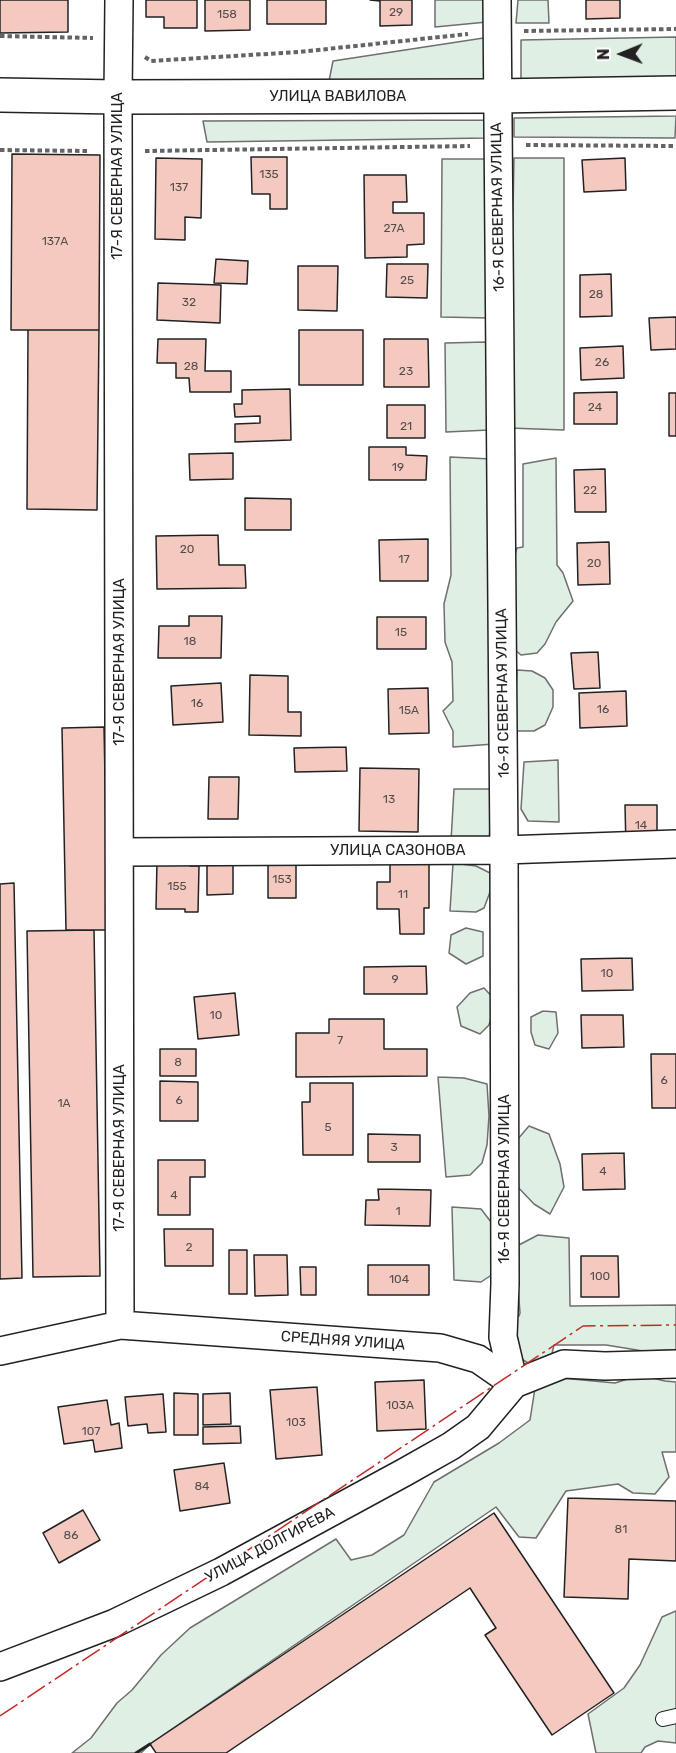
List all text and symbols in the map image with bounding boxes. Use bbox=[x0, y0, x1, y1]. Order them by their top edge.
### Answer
house number: 29 bbox=[389, 6, 403, 20]
house number: 158 bbox=[217, 8, 237, 22]
north arrow bbox=[592, 24, 652, 84]
text: N bbox=[594, 48, 613, 60]
street label: УЛИЦА ВАВИЛОВА bbox=[270, 88, 406, 106]
street label: 17-Я СЕВЕРНАЯ УЛИЦА bbox=[109, 92, 127, 260]
street label: 16-Я СЕВЕРНАЯ УЛИЦА bbox=[488, 122, 508, 292]
house number: 135 bbox=[259, 168, 279, 182]
house number: 137 bbox=[170, 181, 188, 195]
house number: 27А bbox=[383, 222, 405, 236]
house number: 137А bbox=[42, 235, 68, 249]
house number: 25 bbox=[400, 274, 414, 288]
house number: 28 bbox=[589, 288, 603, 302]
house number: 32 bbox=[182, 296, 196, 310]
house number: 26 bbox=[595, 356, 609, 370]
house number: 28 bbox=[184, 360, 198, 374]
house number: 23 bbox=[399, 365, 413, 379]
house number: 24 bbox=[588, 401, 602, 415]
house number: 21 bbox=[400, 420, 412, 434]
house number: 19 bbox=[392, 461, 404, 475]
house number: 22 bbox=[583, 484, 597, 498]
house number: 20 bbox=[180, 543, 194, 557]
house number: 17 bbox=[398, 553, 410, 567]
house number: 20 bbox=[587, 557, 601, 571]
street label: 17-Я СЕВЕРНАЯ УЛИЦА bbox=[111, 578, 129, 746]
street label: 16-Я СЕВЕРНАЯ УЛИЦА bbox=[493, 608, 513, 778]
house number: 15 bbox=[395, 626, 407, 640]
house number: 18 bbox=[184, 635, 196, 649]
house number: 16 bbox=[191, 697, 203, 711]
house number: 16 bbox=[597, 703, 609, 717]
house number: 15А bbox=[399, 704, 419, 718]
house number: 13 bbox=[383, 793, 395, 807]
house number: 14 bbox=[635, 819, 647, 833]
street label: УЛИЦА САЗОНОВА bbox=[330, 842, 466, 860]
house number: 153 bbox=[272, 873, 292, 887]
house number: 155 bbox=[167, 880, 187, 894]
house number: 11 bbox=[398, 888, 408, 902]
house number: 10 bbox=[601, 967, 613, 981]
house number: 9 bbox=[391, 973, 399, 987]
house number: 10 bbox=[210, 1009, 222, 1023]
house number: 7 bbox=[337, 1034, 343, 1048]
house number: 8 bbox=[174, 1056, 182, 1070]
street label: 17-Я СЕВЕРНАЯ УЛИЦА bbox=[111, 1064, 129, 1232]
house number: 6 bbox=[660, 1074, 668, 1088]
house number: 6 bbox=[175, 1094, 183, 1108]
street label: 16-Я СЕВЕРНАЯ УЛИЦА bbox=[496, 1094, 514, 1264]
house number: 1А bbox=[57, 1097, 71, 1111]
house number: 5 bbox=[324, 1121, 332, 1135]
house number: 3 bbox=[390, 1141, 398, 1155]
house number: 4 bbox=[599, 1165, 607, 1179]
house number: 4 bbox=[170, 1189, 178, 1203]
house number: 1 bbox=[395, 1205, 401, 1219]
house number: 2 bbox=[185, 1241, 193, 1255]
house number: 100 bbox=[590, 1270, 610, 1284]
house number: 104 bbox=[389, 1273, 409, 1287]
street label: СРЕДНЯЯ УЛИЦА bbox=[280, 1328, 406, 1354]
house number: 103А bbox=[386, 1399, 414, 1413]
house number: 103 bbox=[286, 1416, 306, 1430]
house number: 107 bbox=[82, 1425, 100, 1439]
house number: 84 bbox=[194, 1480, 210, 1494]
street label: УЛИЦА ДОЛГИРЕВА bbox=[202, 1503, 338, 1587]
house number: 81 bbox=[615, 1523, 627, 1537]
house number: 86 bbox=[64, 1529, 78, 1543]

